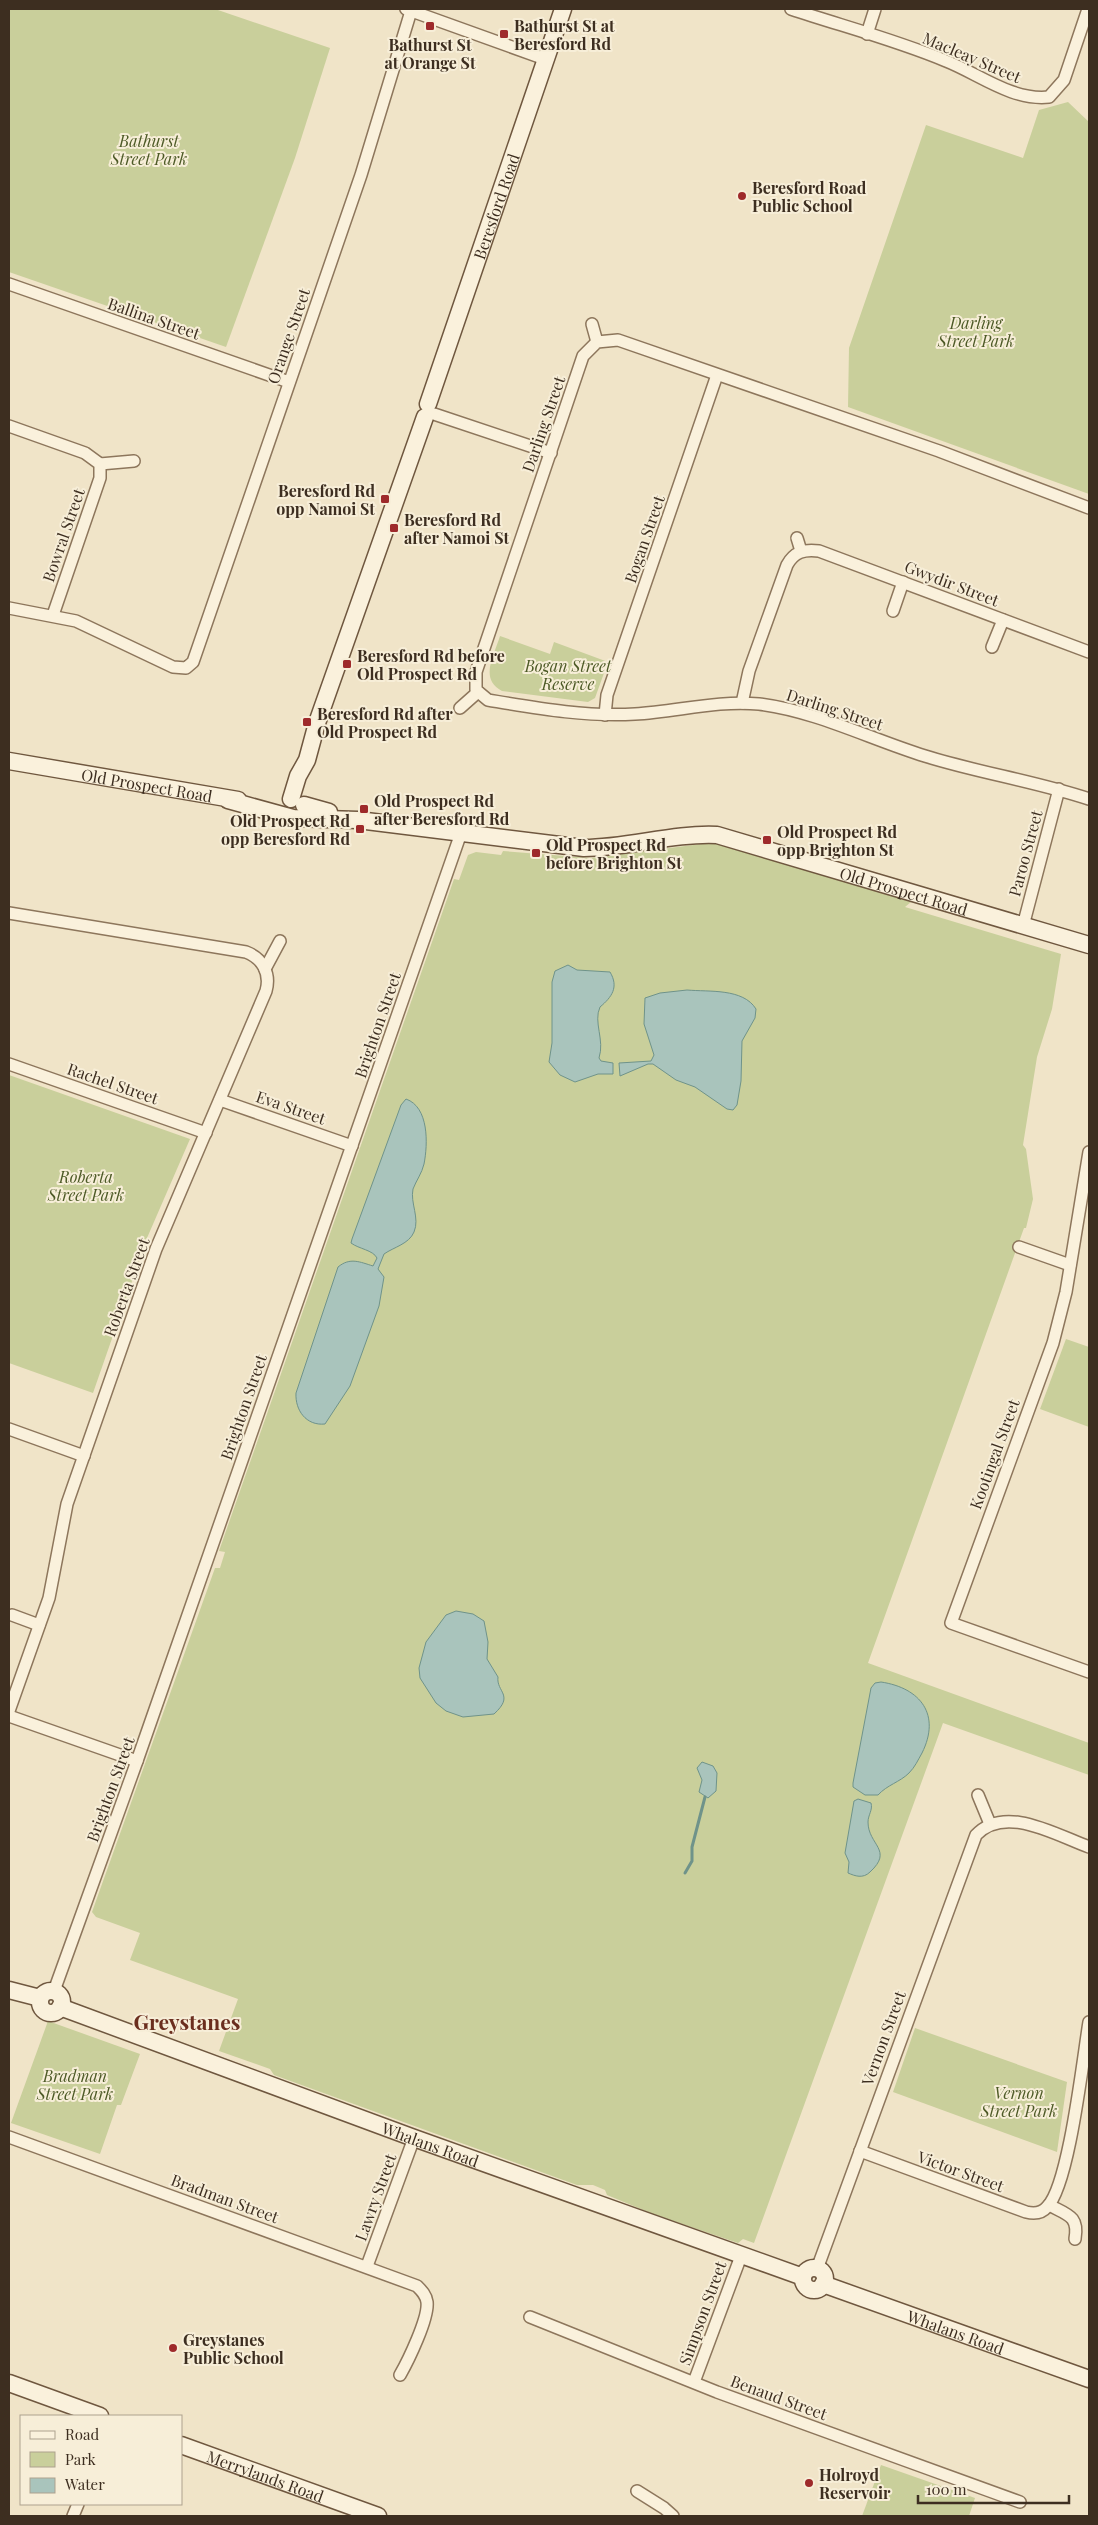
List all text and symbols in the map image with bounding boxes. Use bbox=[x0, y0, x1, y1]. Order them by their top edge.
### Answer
place label: Bathurst St at Beresford Rd bbox=[514, 15, 615, 54]
marker: Bathurst St at Orange St bbox=[424, 20, 436, 32]
street label: Macleay Street bbox=[920, 27, 1025, 87]
marker: Bathurst St at Beresford Rd bbox=[498, 28, 510, 40]
place label: Bathurst St at Orange St bbox=[384, 34, 476, 73]
park label: Bathurst Street Park bbox=[110, 130, 187, 169]
street label: Beresford Road bbox=[468, 151, 523, 262]
place label: Beresford Road Public School bbox=[752, 177, 867, 216]
marker: Beresford Road Public School bbox=[736, 190, 748, 202]
street label: Orange Street bbox=[262, 285, 314, 387]
street label: Ballina Street bbox=[105, 292, 203, 344]
park label: Darling Street Park bbox=[937, 312, 1014, 351]
street label: Darling Street bbox=[517, 373, 569, 475]
place label: Beresford Rd opp Namoi St bbox=[276, 480, 375, 519]
street label: Bowral Street bbox=[37, 485, 89, 585]
street label: Bogan Street bbox=[619, 492, 669, 586]
marker: Beresford Rd opp Namoi St bbox=[379, 493, 391, 505]
place label: Beresford Rd after Namoi St bbox=[404, 509, 509, 548]
marker: Beresford Rd after Namoi St bbox=[388, 522, 400, 534]
street label: Gwydir Street bbox=[902, 555, 1002, 611]
place label: Beresford Rd before Old Prospect Rd bbox=[357, 645, 505, 684]
park label: Bogan Street Reserve bbox=[524, 655, 612, 694]
marker: Beresford Rd before Old Prospect Rd bbox=[341, 658, 353, 670]
street label: Darling Street bbox=[784, 684, 886, 735]
place label: Beresford Rd after Old Prospect Rd bbox=[317, 703, 453, 742]
marker: Beresford Rd after Old Prospect Rd bbox=[301, 716, 313, 728]
street label: Old Prospect Road bbox=[80, 763, 214, 806]
place label: Old Prospect Rd after Beresford Rd bbox=[374, 790, 510, 829]
marker: Old Prospect Rd after Beresford Rd bbox=[358, 803, 370, 815]
street label: Paroo Street bbox=[1003, 807, 1047, 898]
place label: Old Prospect Rd opp Beresford Rd bbox=[221, 810, 350, 849]
place label: Old Prospect Rd opp Brighton St bbox=[777, 821, 897, 860]
marker: Old Prospect Rd opp Beresford Rd bbox=[354, 823, 366, 835]
place label: Old Prospect Rd before Brighton St bbox=[546, 834, 682, 873]
marker: Old Prospect Rd opp Brighton St bbox=[761, 834, 773, 846]
marker: Old Prospect Rd before Brighton St bbox=[530, 847, 542, 859]
street label: Old Prospect Road bbox=[837, 861, 970, 919]
street label: Brighton Street bbox=[349, 969, 405, 1081]
street label: Rachel Street bbox=[65, 1058, 162, 1109]
street label: Eva Street bbox=[253, 1085, 329, 1129]
park label: Roberta Street Park bbox=[47, 1166, 124, 1205]
street label: Roberta Street bbox=[98, 1234, 154, 1339]
street label: Brighton Street bbox=[215, 1351, 271, 1463]
street label: Kootingal Street bbox=[964, 1396, 1024, 1512]
street label: Brighton Street bbox=[81, 1733, 139, 1845]
street label: Vernon Street bbox=[856, 1988, 910, 2089]
district label: Greystanes bbox=[133, 2007, 241, 2035]
park label: Bradman Street Park bbox=[36, 2065, 113, 2104]
park label: Vernon Street Park bbox=[980, 2082, 1057, 2121]
street label: Whalans Road bbox=[378, 2116, 482, 2171]
street label: Victor Street bbox=[914, 2145, 1007, 2196]
street label: Lawry Street bbox=[350, 2150, 401, 2244]
street label: Bradman Street bbox=[168, 2169, 282, 2227]
street label: Simpson Street bbox=[673, 2258, 731, 2368]
street label: Whalans Road bbox=[904, 2304, 1007, 2358]
place label: Greystanes Public School bbox=[183, 2329, 284, 2368]
marker: Greystanes Public School bbox=[167, 2342, 179, 2354]
street label: Benaud Street bbox=[728, 2370, 830, 2424]
legend bbox=[20, 2415, 182, 2505]
text: Road bbox=[65, 2424, 99, 2444]
street label: Merrylands Road bbox=[204, 2445, 327, 2506]
text: Park bbox=[65, 2449, 97, 2469]
place label: Holroyd Reservoir bbox=[819, 2464, 891, 2503]
scale bar bbox=[918, 2472, 1069, 2504]
text: Water bbox=[64, 2474, 105, 2494]
marker: Holroyd Reservoir bbox=[803, 2477, 815, 2489]
text: 100 m bbox=[926, 2479, 967, 2499]

